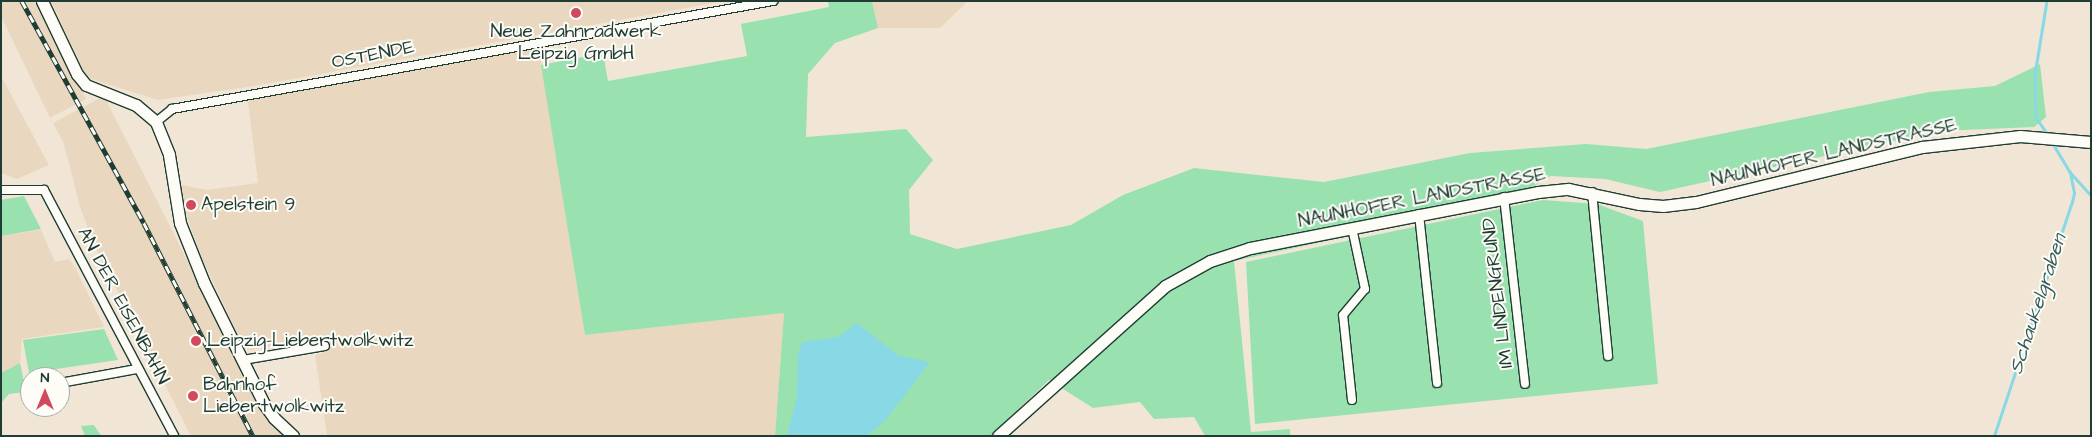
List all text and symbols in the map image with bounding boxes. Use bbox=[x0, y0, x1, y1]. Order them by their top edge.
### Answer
marker: Neue Zahnradwerk Leipzig GmbH bbox=[570, 7, 582, 19]
place label: Neue Zahnradwerk Leipzig GmbH bbox=[491, 21, 661, 65]
street label: OSTENDE bbox=[330, 36, 416, 74]
street label: NAUNHOFER LANDSTRASSE bbox=[1709, 114, 1959, 192]
street label: NAUNHOFER LANDSTRASSE bbox=[1296, 163, 1548, 233]
place label: Apelstein 9 bbox=[201, 194, 295, 216]
marker: Apelstein 9 bbox=[185, 199, 197, 211]
street label: IM LINDENGRUND bbox=[1477, 217, 1519, 369]
street label: AN DER EISENBAHN bbox=[72, 223, 174, 389]
water label: Schaukelgraben bbox=[2004, 231, 2072, 377]
place label: Leipzig-Liebertwolkwitz bbox=[207, 330, 413, 352]
marker: Leipzig-Liebertwolkwitz bbox=[189, 334, 203, 348]
north arrow bbox=[20, 367, 70, 417]
text: N bbox=[41, 368, 49, 388]
place label: Bahnhof Liebertwolkwitz bbox=[203, 374, 344, 418]
marker: Bahnhof Liebertwolkwitz bbox=[187, 390, 199, 402]

